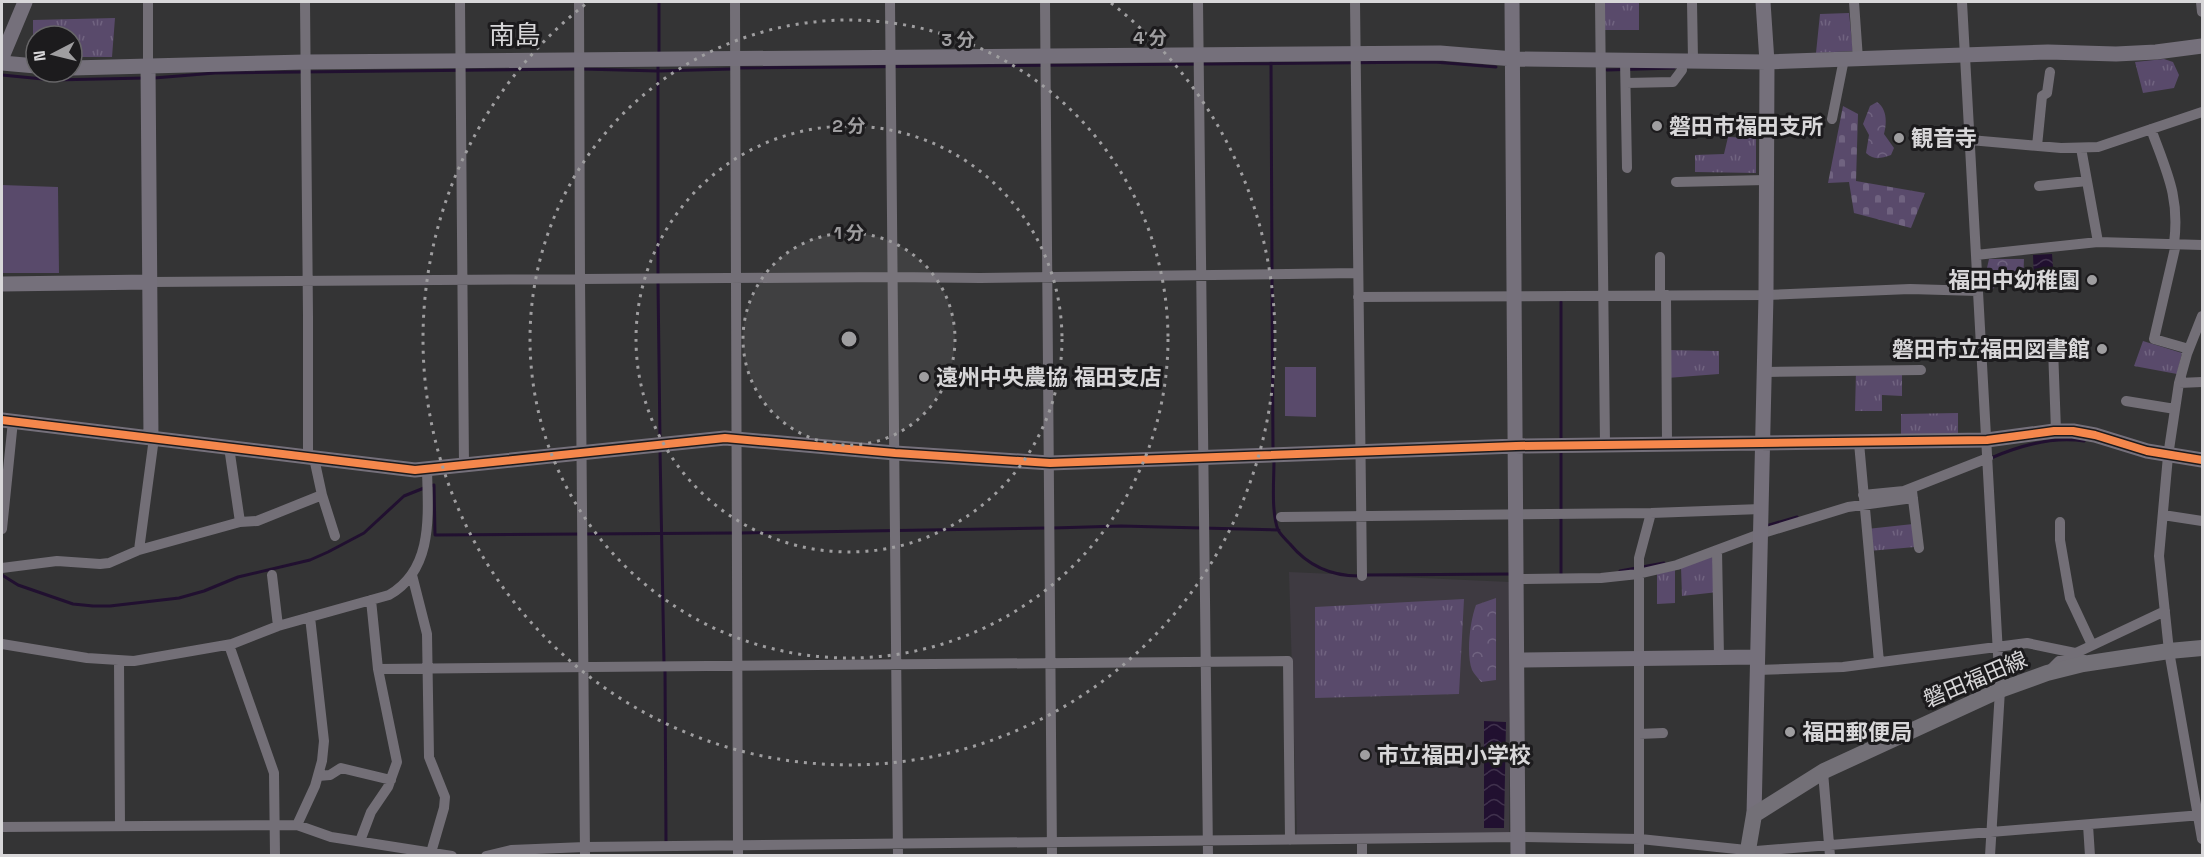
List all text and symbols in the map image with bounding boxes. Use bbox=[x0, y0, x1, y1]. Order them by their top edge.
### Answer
district label: 南島 bbox=[489, 18, 541, 52]
north arrow bbox=[24, 24, 84, 84]
text: 4 分 bbox=[1133, 26, 1167, 49]
text: 3 分 bbox=[941, 28, 975, 51]
text: N bbox=[29, 49, 51, 62]
place label: 磐田市福田支所 bbox=[1669, 112, 1823, 140]
text: 2 分 bbox=[832, 114, 866, 137]
marker: 磐田市福田支所 bbox=[1650, 119, 1664, 133]
place label: 観音寺 bbox=[1911, 124, 1977, 152]
marker: 観音寺 bbox=[1892, 131, 1906, 145]
text: 1 分 bbox=[834, 221, 864, 244]
place label: 福田中幼稚園 bbox=[1948, 266, 2080, 294]
marker: 福田中幼稚園 bbox=[2085, 273, 2099, 287]
centre of rings bbox=[839, 329, 859, 349]
place label: 磐田市立福田図書館 bbox=[1892, 335, 2090, 363]
marker: 磐田市立福田図書館 bbox=[2095, 342, 2109, 356]
place label: 遠州中央農協 福田支店 bbox=[936, 363, 1162, 391]
marker: 遠州中央農協 福田支店 bbox=[917, 370, 931, 384]
street label: 磐田福田線 bbox=[1919, 645, 2031, 713]
place label: 福田郵便局 bbox=[1802, 718, 1912, 746]
marker: 福田郵便局 bbox=[1783, 725, 1797, 739]
place label: 市立福田小学校 bbox=[1377, 741, 1531, 769]
marker: 市立福田小学校 bbox=[1358, 748, 1372, 762]

